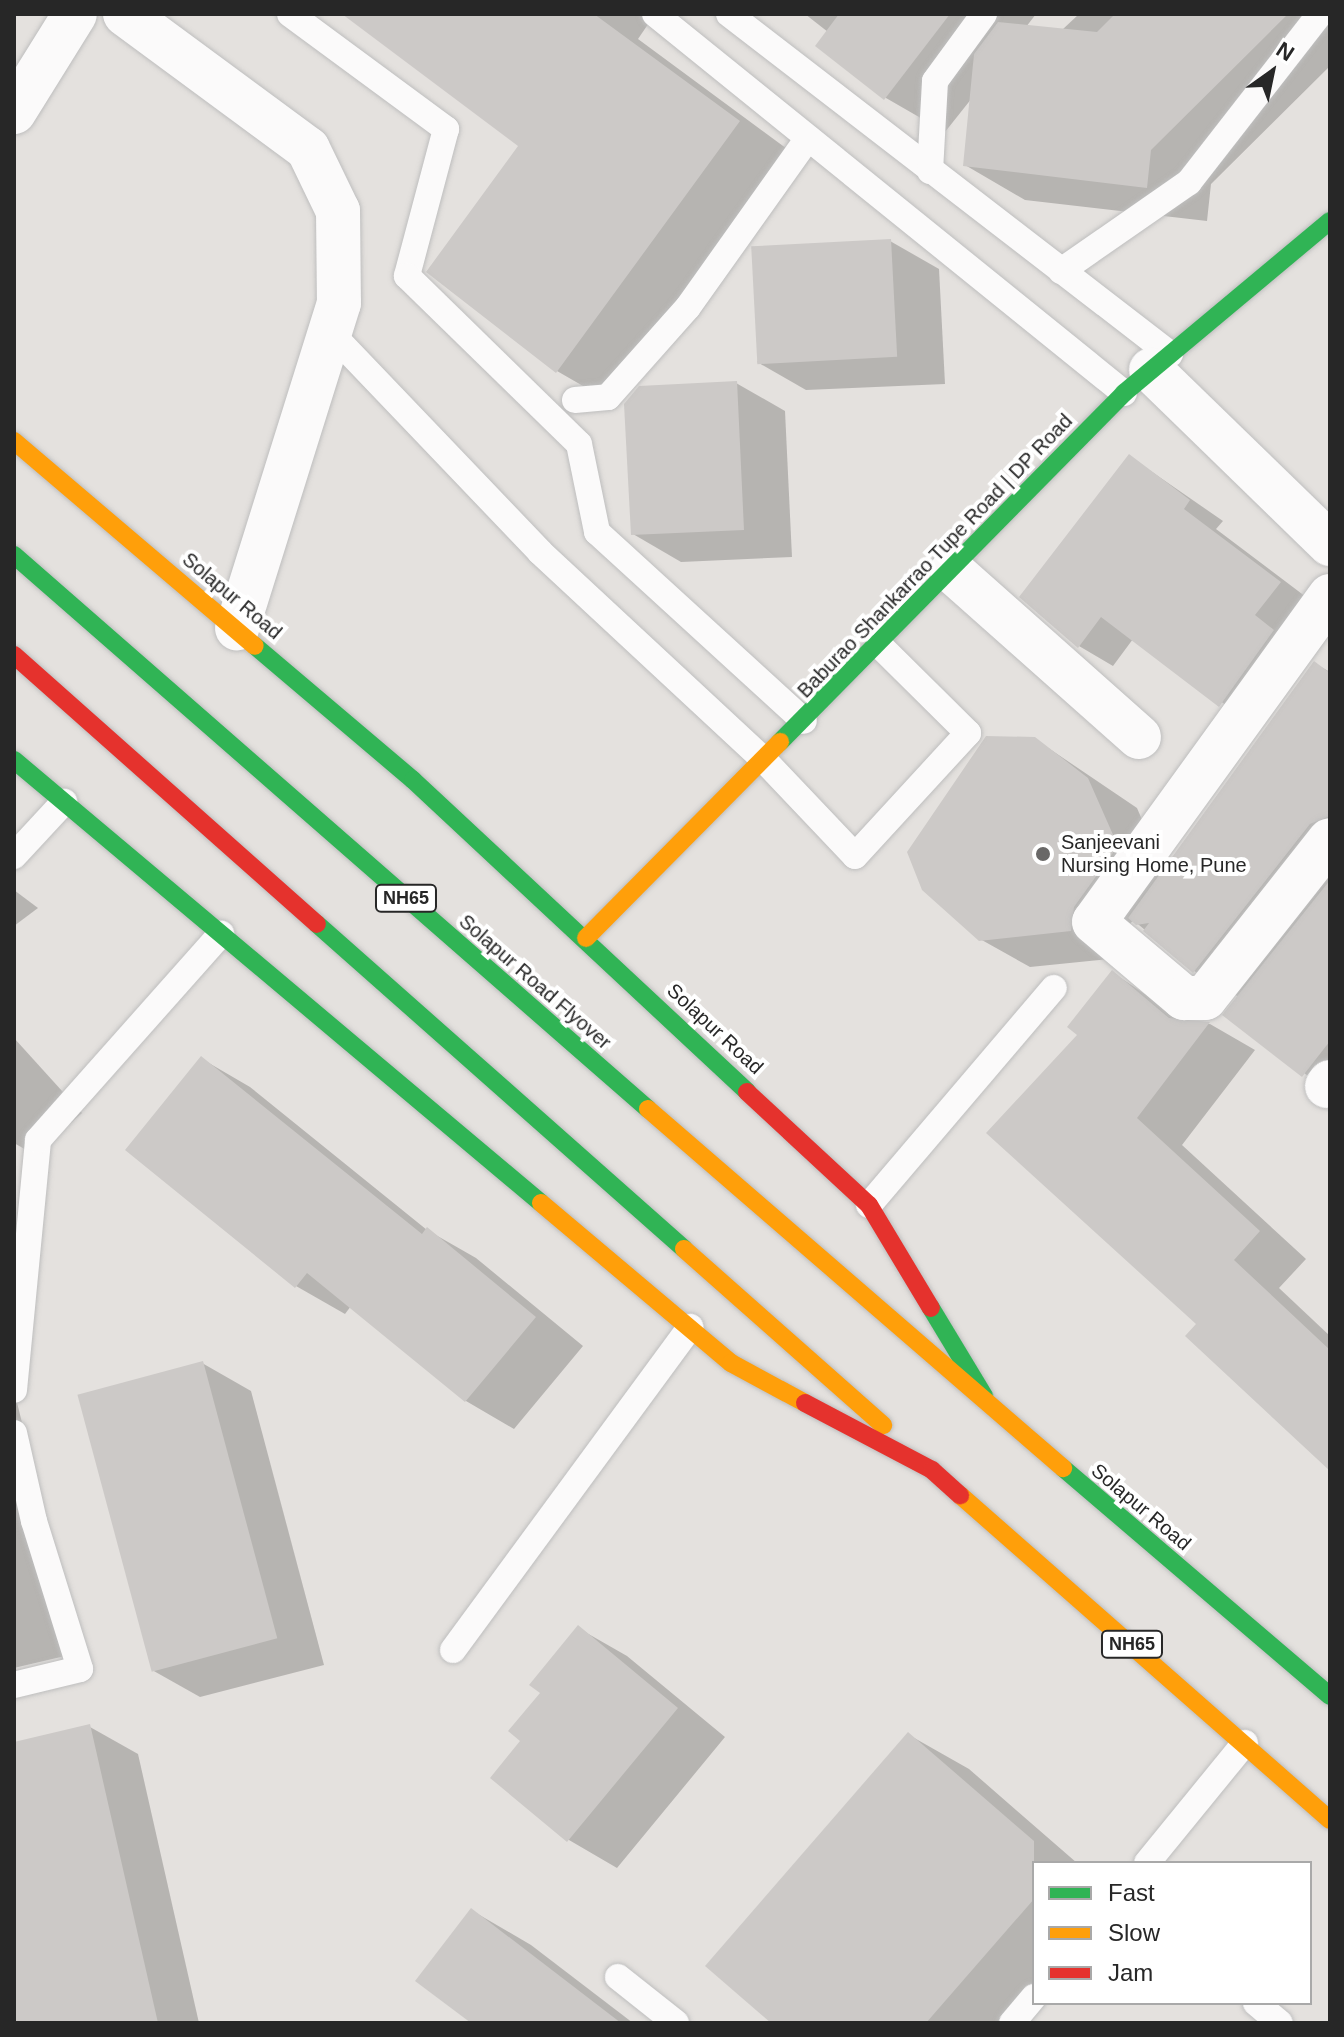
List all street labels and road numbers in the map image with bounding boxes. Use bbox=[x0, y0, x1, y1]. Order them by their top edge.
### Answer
street label: Baburao Shankarrao Tupe Road | DP Road bbox=[792, 409, 1078, 703]
street label: Solapur Road bbox=[177, 547, 287, 645]
road number: NH65 bbox=[374, 884, 438, 912]
street label: Solapur Road Flyover bbox=[454, 909, 616, 1055]
street label: Solapur Road bbox=[662, 979, 768, 1079]
street label: Solapur Road bbox=[1086, 1458, 1196, 1556]
road number: NH65 bbox=[1100, 1630, 1164, 1658]

